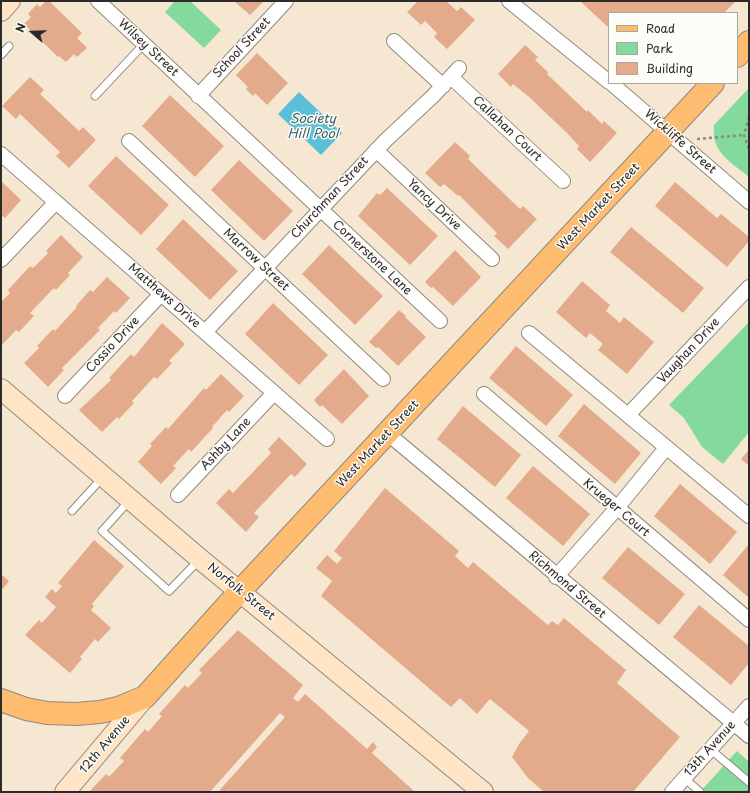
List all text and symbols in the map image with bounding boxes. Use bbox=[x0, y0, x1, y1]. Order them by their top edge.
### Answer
north arrow bbox=[12, 12, 52, 52]
legend bbox=[608, 12, 738, 84]
street label: School Street bbox=[210, 15, 274, 81]
street label: Wilsey Street bbox=[115, 16, 181, 80]
text: Road bbox=[646, 19, 675, 37]
text: N bbox=[11, 21, 30, 35]
text: Park bbox=[646, 39, 673, 57]
text: Building bbox=[646, 59, 693, 77]
street label: Callahan Court bbox=[469, 93, 545, 165]
street label: Wickliffe Street bbox=[641, 107, 719, 177]
water label: Society Hill Pool bbox=[287, 111, 339, 142]
street label: Churchman Street bbox=[288, 154, 372, 242]
street label: West Market Street bbox=[555, 160, 643, 254]
street label: Yancy Drive bbox=[404, 176, 464, 234]
street label: Cornerstone Lane bbox=[329, 218, 415, 298]
street label: Marrow Street bbox=[220, 226, 292, 294]
street label: Matthews Drive bbox=[125, 261, 203, 331]
street label: Cossio Drive bbox=[83, 314, 143, 376]
street label: Vaughan Drive bbox=[655, 315, 723, 387]
street label: West Market Street bbox=[334, 397, 422, 491]
street label: Ashby Lane bbox=[198, 415, 254, 473]
street label: Krueger Court bbox=[580, 476, 652, 540]
street label: Richmond Street bbox=[525, 548, 609, 622]
street label: Norfolk Street bbox=[204, 560, 278, 624]
street label: 12th Avenue bbox=[77, 713, 133, 777]
street label: 13th Avenue bbox=[681, 718, 739, 780]

